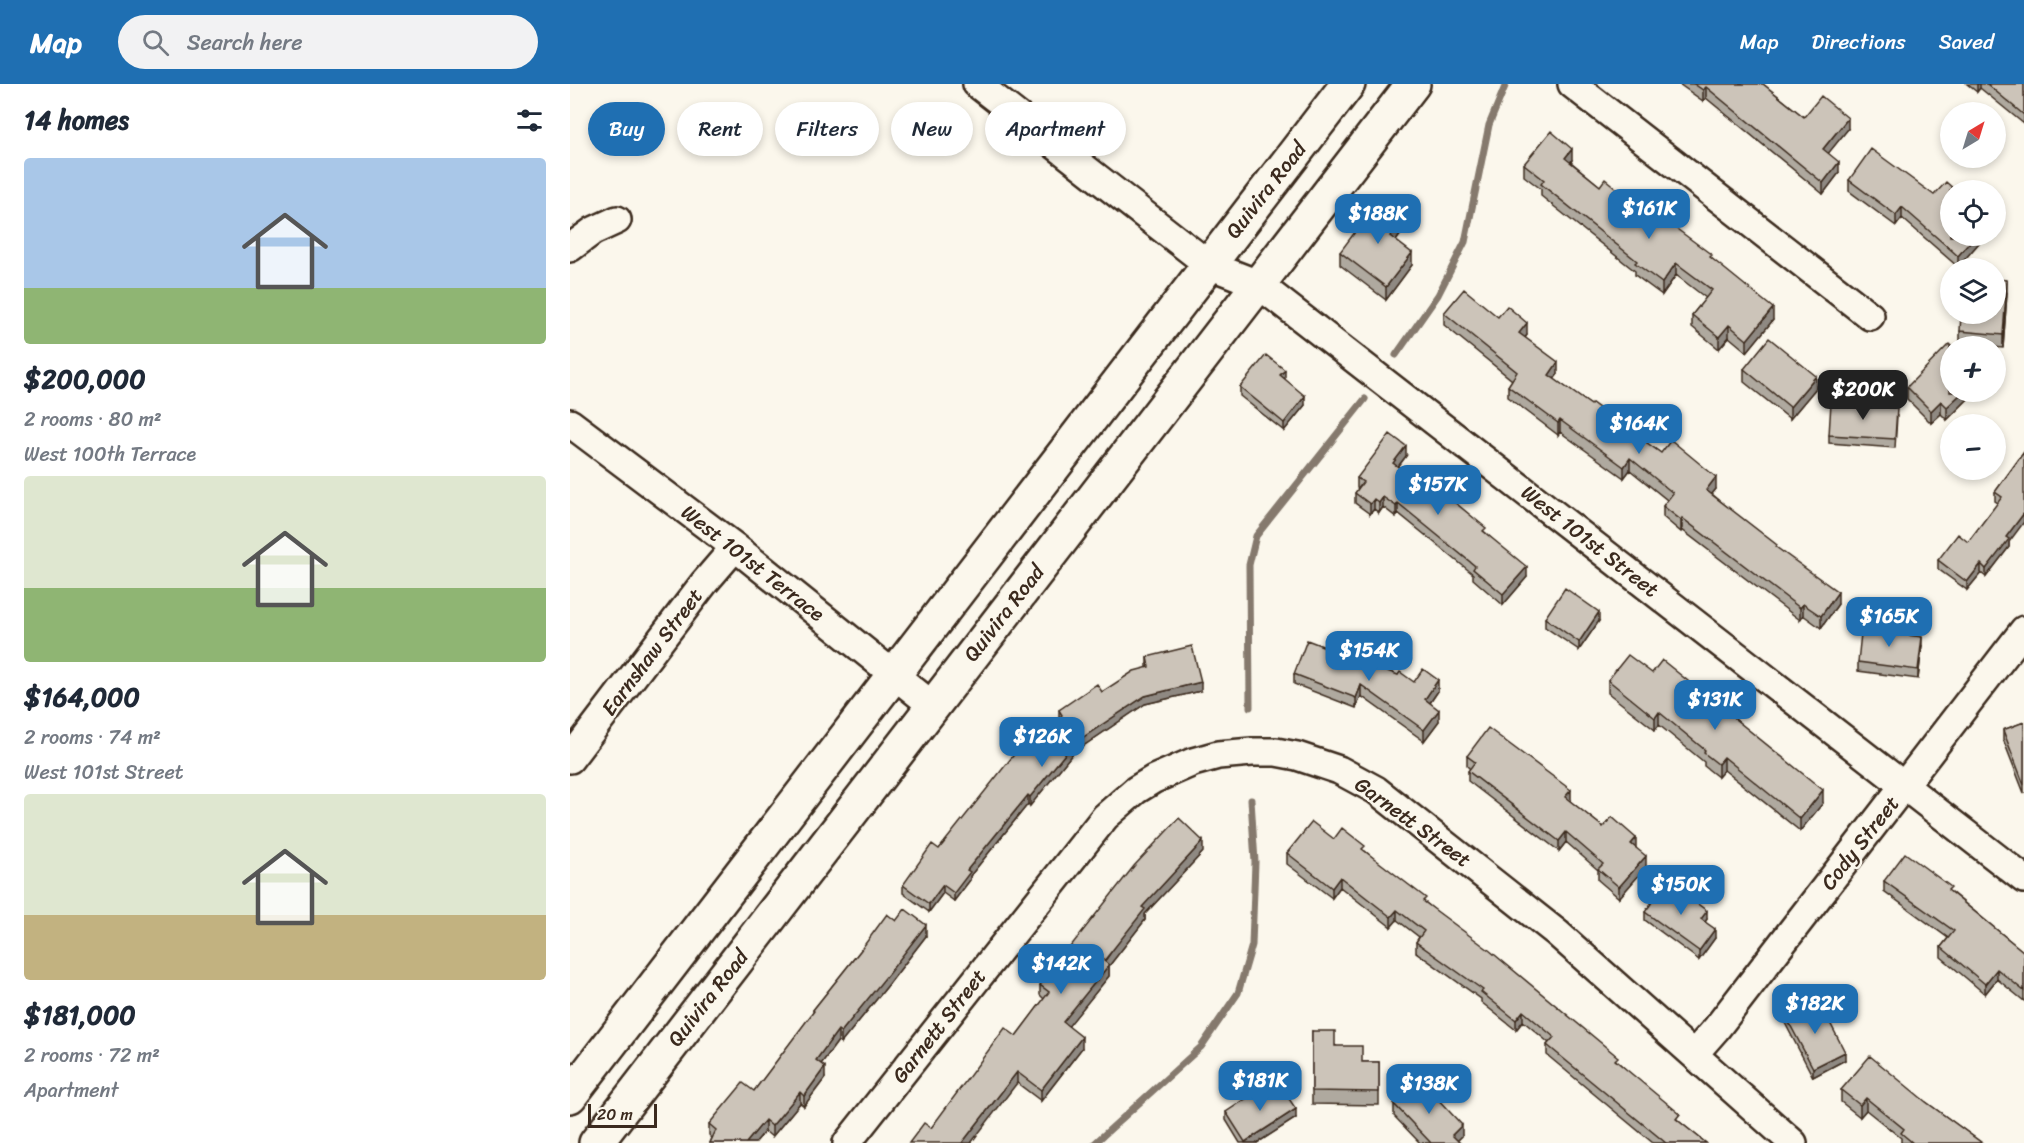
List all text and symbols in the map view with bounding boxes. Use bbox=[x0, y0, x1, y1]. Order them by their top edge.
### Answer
search box bbox=[118, 15, 538, 69]
text: Map bbox=[30, 18, 82, 67]
text: Search here bbox=[187, 23, 303, 62]
text: Map bbox=[1740, 23, 1778, 61]
text: Directions bbox=[1811, 23, 1906, 61]
text: Saved bbox=[1939, 23, 1994, 61]
icon: search bbox=[139, 26, 172, 59]
text: 14 homes bbox=[24, 97, 129, 143]
chip: Buy bbox=[588, 102, 665, 156]
chip: Rent bbox=[677, 102, 763, 156]
chip: Filters bbox=[775, 102, 879, 156]
chip: New bbox=[891, 102, 973, 156]
chip: Apartment bbox=[985, 102, 1126, 156]
north arrow bbox=[1940, 102, 2006, 168]
map controls bbox=[1940, 102, 2006, 480]
icon: filters bbox=[513, 104, 546, 137]
street label: Quivira Road bbox=[1215, 131, 1318, 247]
button: locate bbox=[1940, 180, 2006, 246]
pin: $161K bbox=[1607, 189, 1691, 240]
text: $161K bbox=[1622, 191, 1676, 226]
pin: $188K bbox=[1336, 194, 1420, 245]
text: $188K bbox=[1349, 196, 1407, 231]
icon: home bbox=[231, 197, 339, 305]
button: layers bbox=[1940, 258, 2006, 324]
button: + bbox=[1940, 336, 2006, 402]
text: $200,000 bbox=[24, 356, 146, 402]
pin: $200K bbox=[1821, 370, 1905, 421]
text: $200K bbox=[1832, 372, 1894, 407]
text: 2 rooms · 80 m² bbox=[24, 402, 162, 437]
pin: $164K bbox=[1597, 404, 1681, 455]
text: $164K bbox=[1610, 406, 1668, 441]
button: − bbox=[1940, 414, 2006, 480]
text: West 100th Terrace bbox=[24, 437, 196, 472]
pin: $157K bbox=[1396, 465, 1480, 516]
text: $157K bbox=[1409, 467, 1467, 502]
street label: West 101st Street bbox=[1512, 474, 1668, 608]
street label: West 101st Terrace bbox=[672, 494, 834, 632]
icon: home bbox=[231, 515, 339, 623]
street label: Quivira Road bbox=[953, 554, 1056, 670]
street label: Earnshaw Street bbox=[591, 580, 713, 724]
pin: $165K bbox=[1847, 597, 1931, 648]
text: $165K bbox=[1860, 599, 1918, 634]
pin: $154K bbox=[1327, 631, 1411, 682]
text: $154K bbox=[1340, 633, 1398, 668]
text: $164,000 bbox=[24, 674, 140, 720]
pin: $131K bbox=[1673, 680, 1757, 731]
text: $131K bbox=[1688, 682, 1742, 717]
pin: $126K bbox=[1000, 717, 1084, 768]
text: $126K bbox=[1013, 719, 1071, 754]
text: 2 rooms · 74 m² bbox=[24, 720, 161, 755]
text: West 101st Street bbox=[24, 755, 184, 790]
street label: Garnett Street bbox=[1346, 766, 1480, 878]
street label: Cody Street bbox=[1810, 787, 1910, 899]
icon: home bbox=[231, 833, 339, 941]
pin: $150K bbox=[1639, 865, 1723, 916]
text: $150K bbox=[1651, 867, 1711, 902]
street label: Quivira Road bbox=[657, 939, 760, 1055]
pin: $142K bbox=[1019, 944, 1103, 995]
text: $142K bbox=[1032, 946, 1090, 981]
street label: Garnett Street bbox=[882, 960, 996, 1092]
pin: $182K bbox=[1773, 984, 1857, 1035]
text: $182K bbox=[1786, 986, 1844, 1021]
text: $181,000 bbox=[24, 992, 136, 1038]
text: 2 rooms · 72 m² bbox=[24, 1038, 160, 1073]
pin: $181K bbox=[1218, 1061, 1302, 1112]
text: $181K bbox=[1233, 1063, 1287, 1098]
pin: $138K bbox=[1387, 1064, 1471, 1115]
text: $138K bbox=[1400, 1066, 1458, 1101]
text: Apartment bbox=[24, 1073, 118, 1108]
text: 20 m bbox=[597, 1100, 633, 1129]
scale bar bbox=[588, 1101, 657, 1128]

